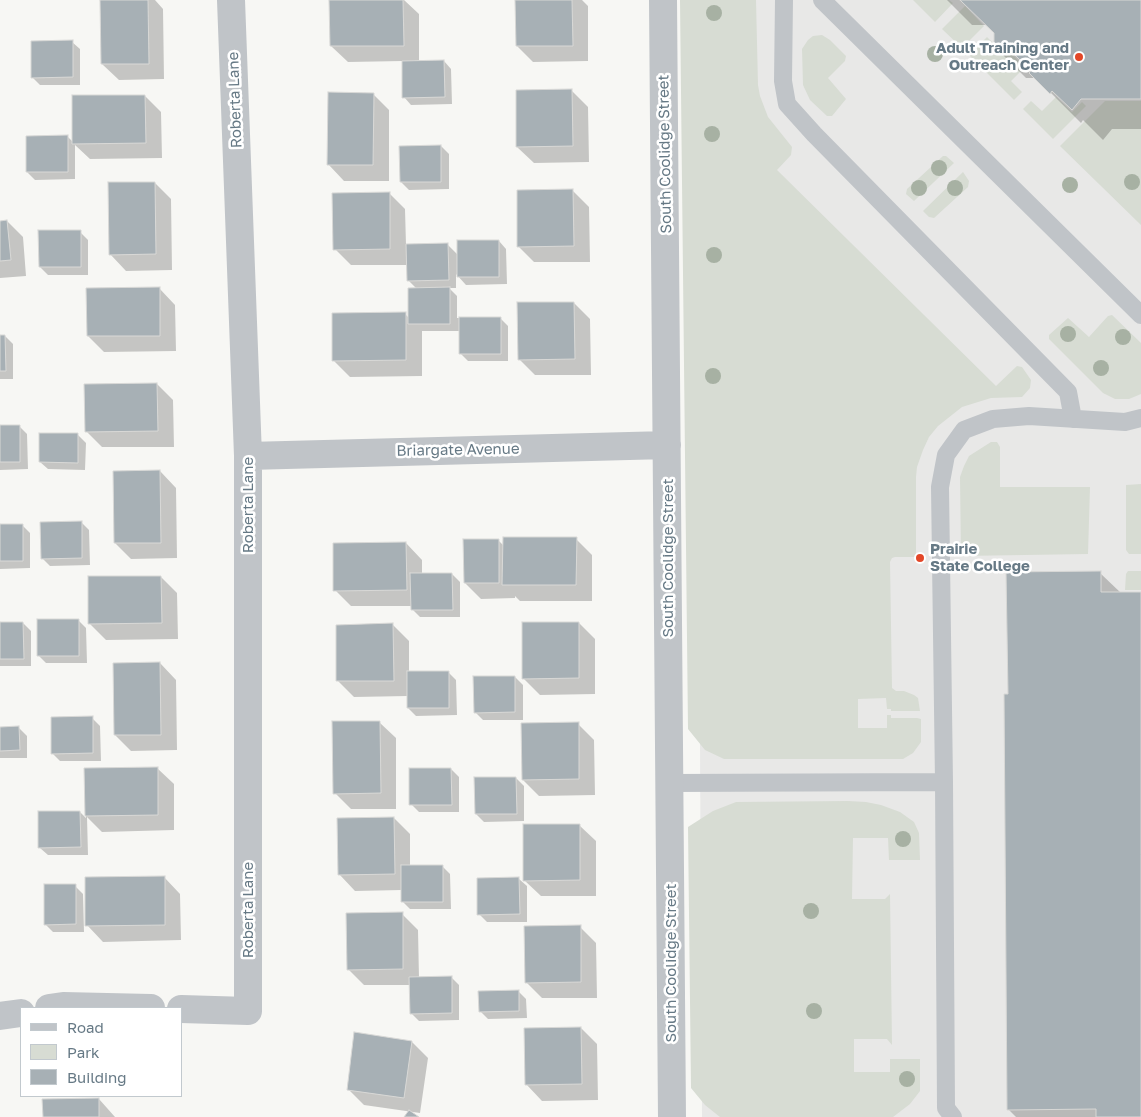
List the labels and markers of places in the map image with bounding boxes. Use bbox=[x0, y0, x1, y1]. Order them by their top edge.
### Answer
place label: Adult Training and Outreach Center bbox=[936, 39, 1069, 74]
marker: Adult Training and Outreach Center bbox=[1073, 51, 1085, 63]
place label: Prairie State College bbox=[930, 540, 1030, 575]
marker: Prairie State College bbox=[914, 552, 926, 564]

